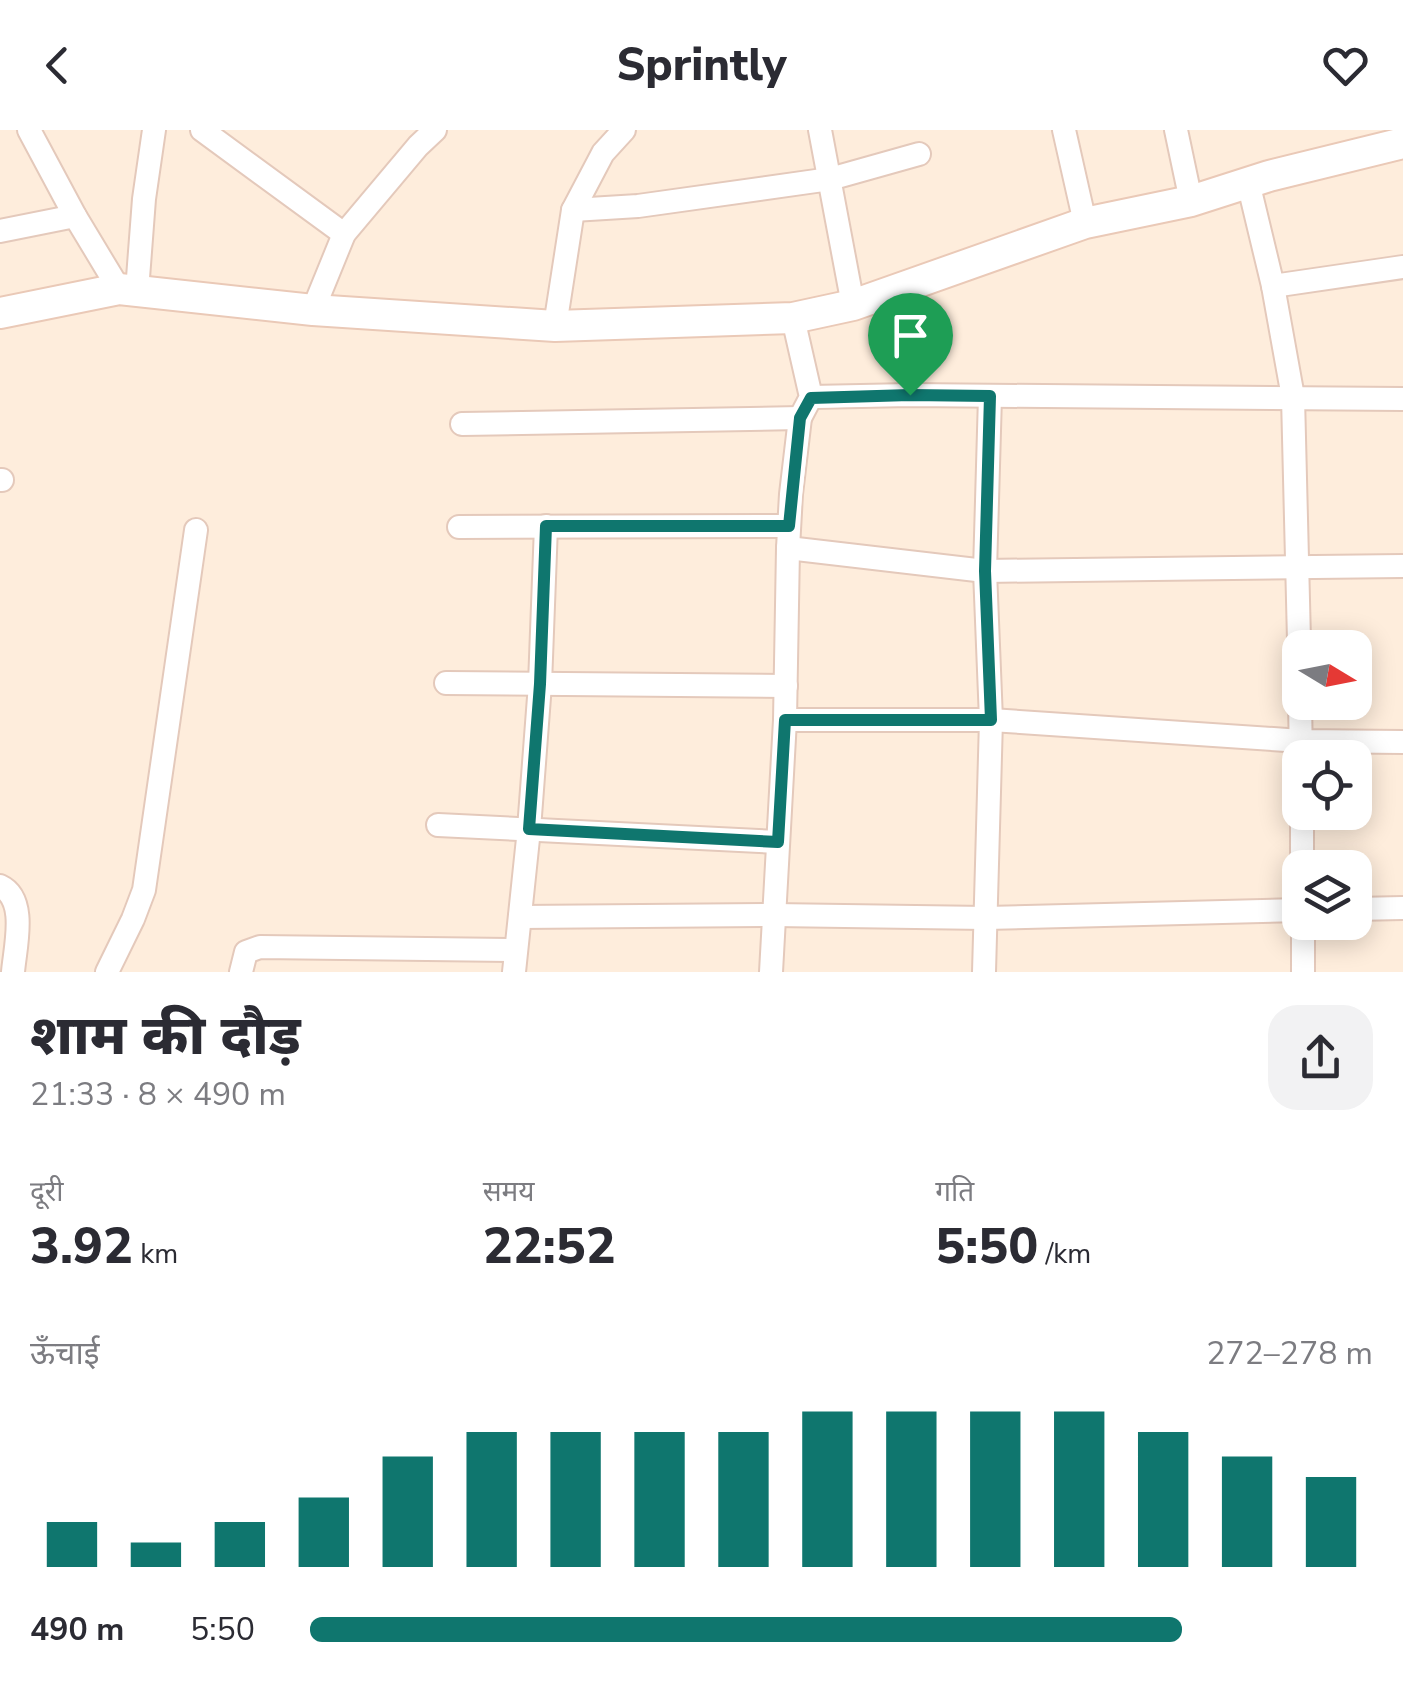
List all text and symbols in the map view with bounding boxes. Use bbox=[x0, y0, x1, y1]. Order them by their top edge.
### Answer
text: Sprintly bbox=[616, 35, 787, 96]
icon: back bbox=[30, 38, 85, 93]
icon: heart bbox=[1318, 38, 1373, 93]
pin bbox=[868, 293, 953, 396]
icon: arrive bbox=[883, 308, 938, 363]
north arrow bbox=[1282, 630, 1372, 720]
map controls bbox=[1282, 630, 1372, 940]
button: locate bbox=[1282, 740, 1372, 830]
button: layers bbox=[1282, 850, 1372, 940]
text: शाम की दौड़ bbox=[30, 998, 301, 1073]
button: share bbox=[1268, 1005, 1373, 1110]
text: 21:33 · 8 × 490 m bbox=[30, 1073, 286, 1116]
text: दूरी bbox=[30, 1173, 64, 1211]
text: समय bbox=[483, 1173, 535, 1211]
text: गति bbox=[935, 1173, 974, 1211]
text: 3.92 bbox=[30, 1212, 133, 1281]
text: 22:52 bbox=[483, 1212, 616, 1281]
text: 5:50 bbox=[935, 1212, 1038, 1281]
text: km bbox=[133, 1235, 178, 1273]
text: /km bbox=[1038, 1235, 1091, 1273]
text: ऊँचाई bbox=[30, 1332, 99, 1375]
text: 272–278 m bbox=[1206, 1332, 1373, 1375]
text: 490 m bbox=[30, 1608, 124, 1651]
text: 5:50 bbox=[190, 1608, 255, 1651]

